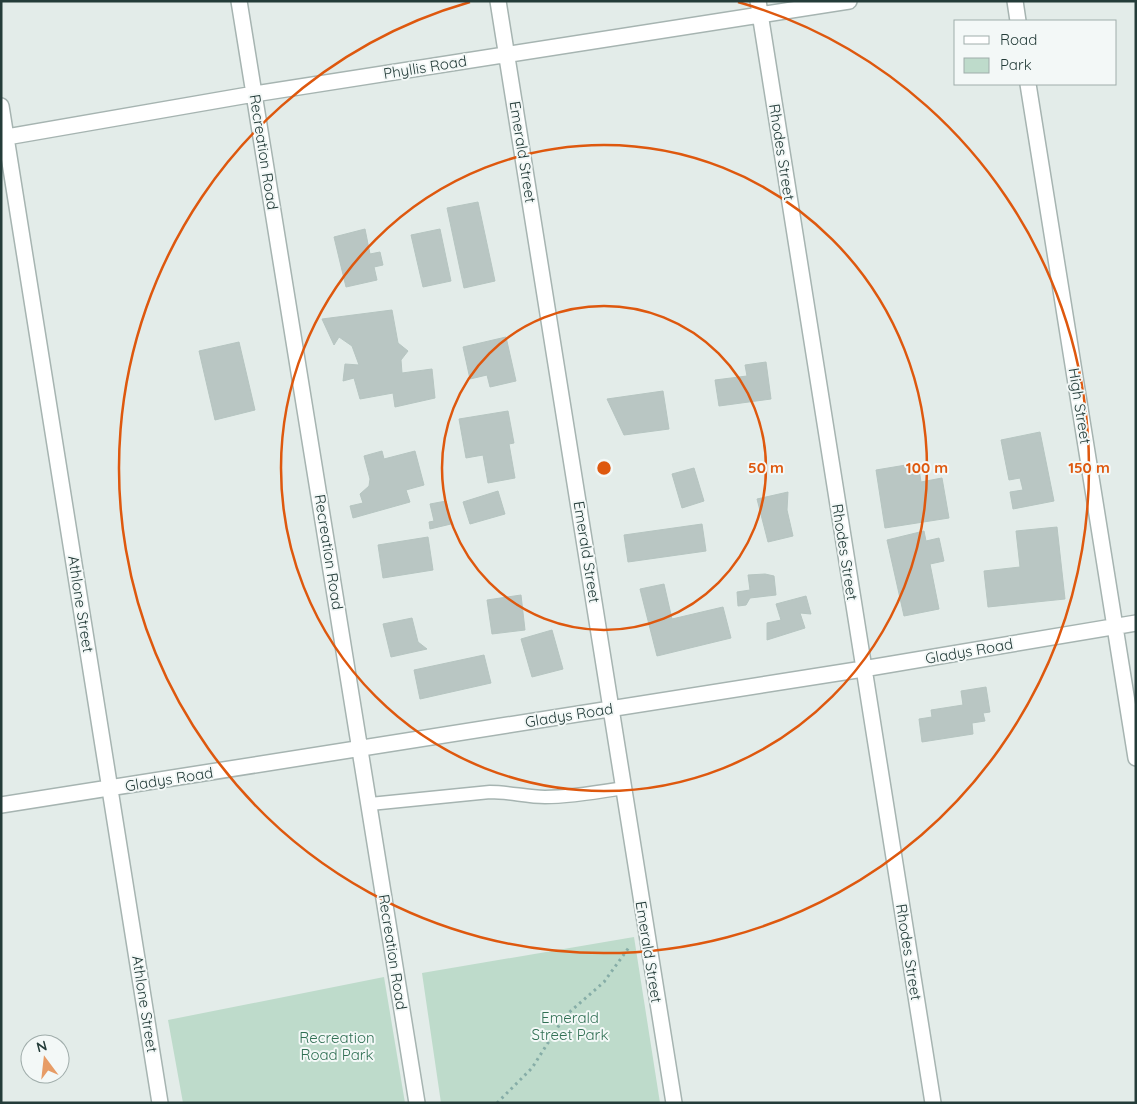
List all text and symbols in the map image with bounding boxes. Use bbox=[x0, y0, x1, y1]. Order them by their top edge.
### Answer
legend bbox=[954, 20, 1117, 85]
text: Road bbox=[1000, 30, 1037, 49]
street label: Phyllis Road bbox=[382, 51, 468, 83]
text: Park bbox=[1000, 55, 1032, 74]
street label: Recreation Road bbox=[245, 93, 283, 211]
street label: Emerald Street bbox=[506, 100, 540, 204]
street label: Rhodes Street bbox=[765, 102, 799, 202]
street label: High Street bbox=[1065, 366, 1095, 446]
text: 50 m bbox=[748, 458, 784, 477]
text: 100 m bbox=[906, 458, 948, 477]
text: 150 m bbox=[1068, 458, 1110, 477]
centre of rings bbox=[595, 459, 613, 477]
street label: Recreation Road bbox=[310, 493, 348, 611]
street label: Emerald Street bbox=[570, 500, 604, 604]
street label: Rhodes Street bbox=[828, 502, 862, 602]
street label: Athlone Street bbox=[64, 554, 98, 654]
street label: Gladys Road bbox=[924, 634, 1014, 668]
street label: Gladys Road bbox=[524, 699, 614, 731]
street label: Gladys Road bbox=[124, 763, 214, 795]
street label: Recreation Road bbox=[374, 893, 412, 1011]
street label: Emerald Street bbox=[632, 900, 666, 1004]
street label: Rhodes Street bbox=[892, 902, 926, 1002]
street label: Athlone Street bbox=[128, 954, 162, 1054]
park label: Emerald Street Park bbox=[532, 1008, 608, 1044]
park label: Recreation Road Park bbox=[299, 1028, 375, 1064]
north arrow bbox=[20, 1034, 70, 1084]
text: N bbox=[34, 1036, 49, 1056]

